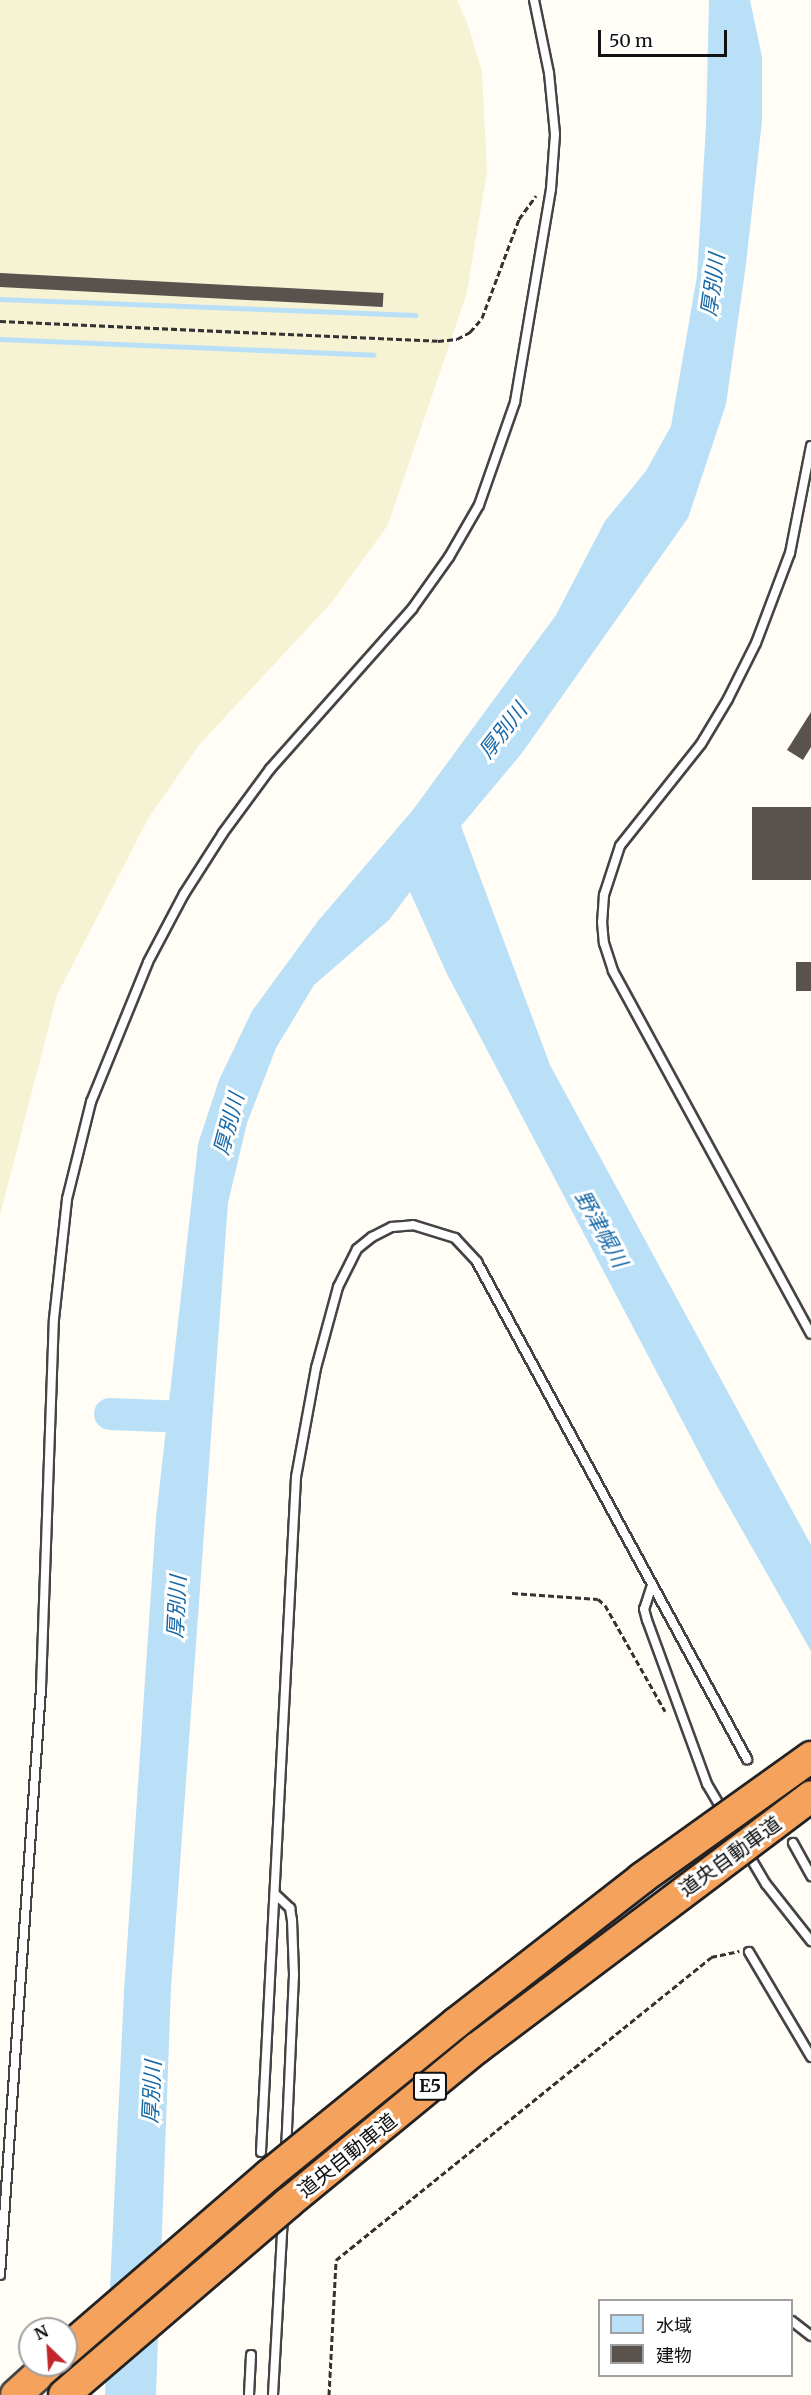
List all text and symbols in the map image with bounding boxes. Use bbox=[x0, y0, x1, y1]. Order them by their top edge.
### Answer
scale bar bbox=[601, 18, 730, 56]
text: 50 m bbox=[609, 29, 653, 52]
water label: 厚別川 bbox=[696, 252, 730, 318]
water label: 厚別川 bbox=[474, 698, 532, 764]
water label: 厚別川 bbox=[209, 1090, 249, 1158]
water label: 野津幌川 bbox=[570, 1186, 632, 1272]
water label: 厚別川 bbox=[163, 1575, 191, 1639]
street label: 道央自動車道 bbox=[674, 1811, 786, 1901]
water label: 厚別川 bbox=[138, 2060, 166, 2124]
road number: E5 bbox=[412, 2071, 448, 2101]
street label: 道央自動車道 bbox=[293, 2108, 401, 2202]
legend bbox=[598, 2299, 793, 2377]
text: 水域 bbox=[656, 2314, 692, 2337]
north arrow bbox=[18, 2317, 78, 2377]
text: N bbox=[31, 2321, 51, 2344]
text: 建物 bbox=[656, 2344, 692, 2367]

